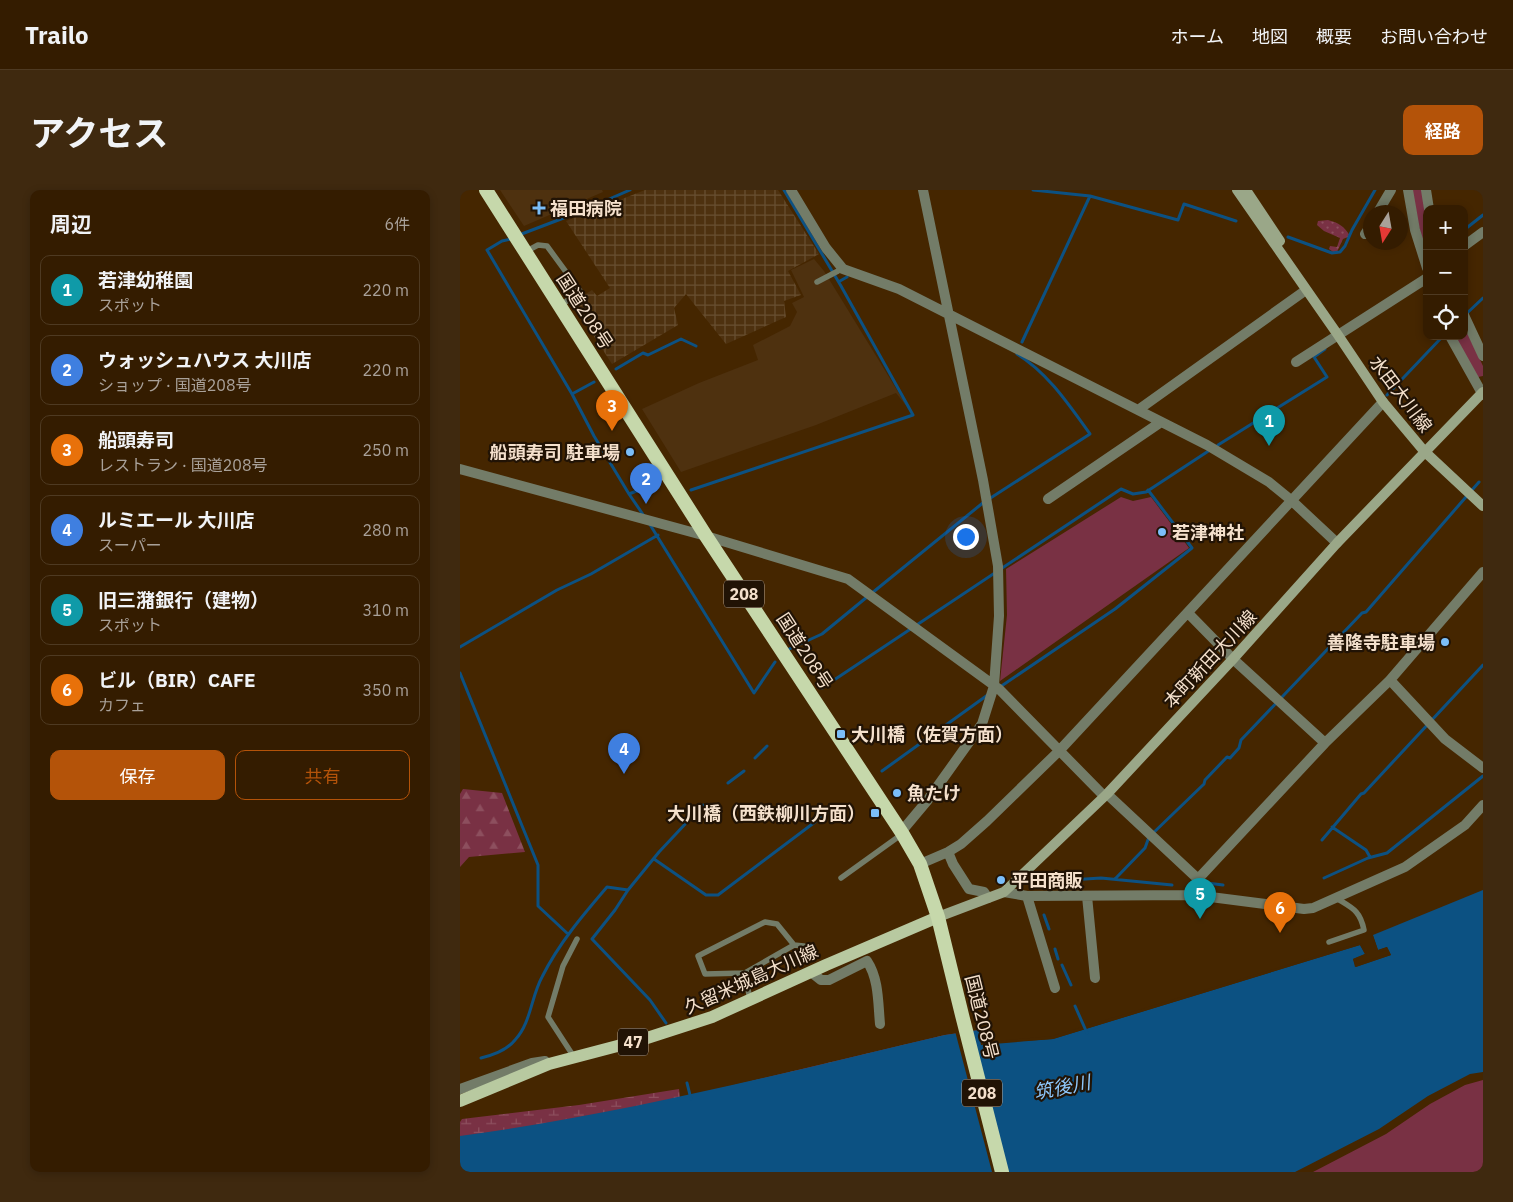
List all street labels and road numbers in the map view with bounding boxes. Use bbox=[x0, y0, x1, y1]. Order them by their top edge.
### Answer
street label: 国道208号 bbox=[552, 269, 618, 353]
street label: 水田大川線 bbox=[1365, 351, 1437, 437]
road number: 208 bbox=[724, 580, 764, 608]
street label: 本町新田大川線 bbox=[1159, 605, 1261, 713]
street label: 国道208号 bbox=[772, 609, 838, 693]
street label: 久留米城島大川線 bbox=[681, 939, 821, 1019]
street label: 国道208号 bbox=[960, 972, 1004, 1062]
road number: 47 bbox=[618, 1029, 648, 1056]
road number: 208 bbox=[962, 1080, 1002, 1106]

